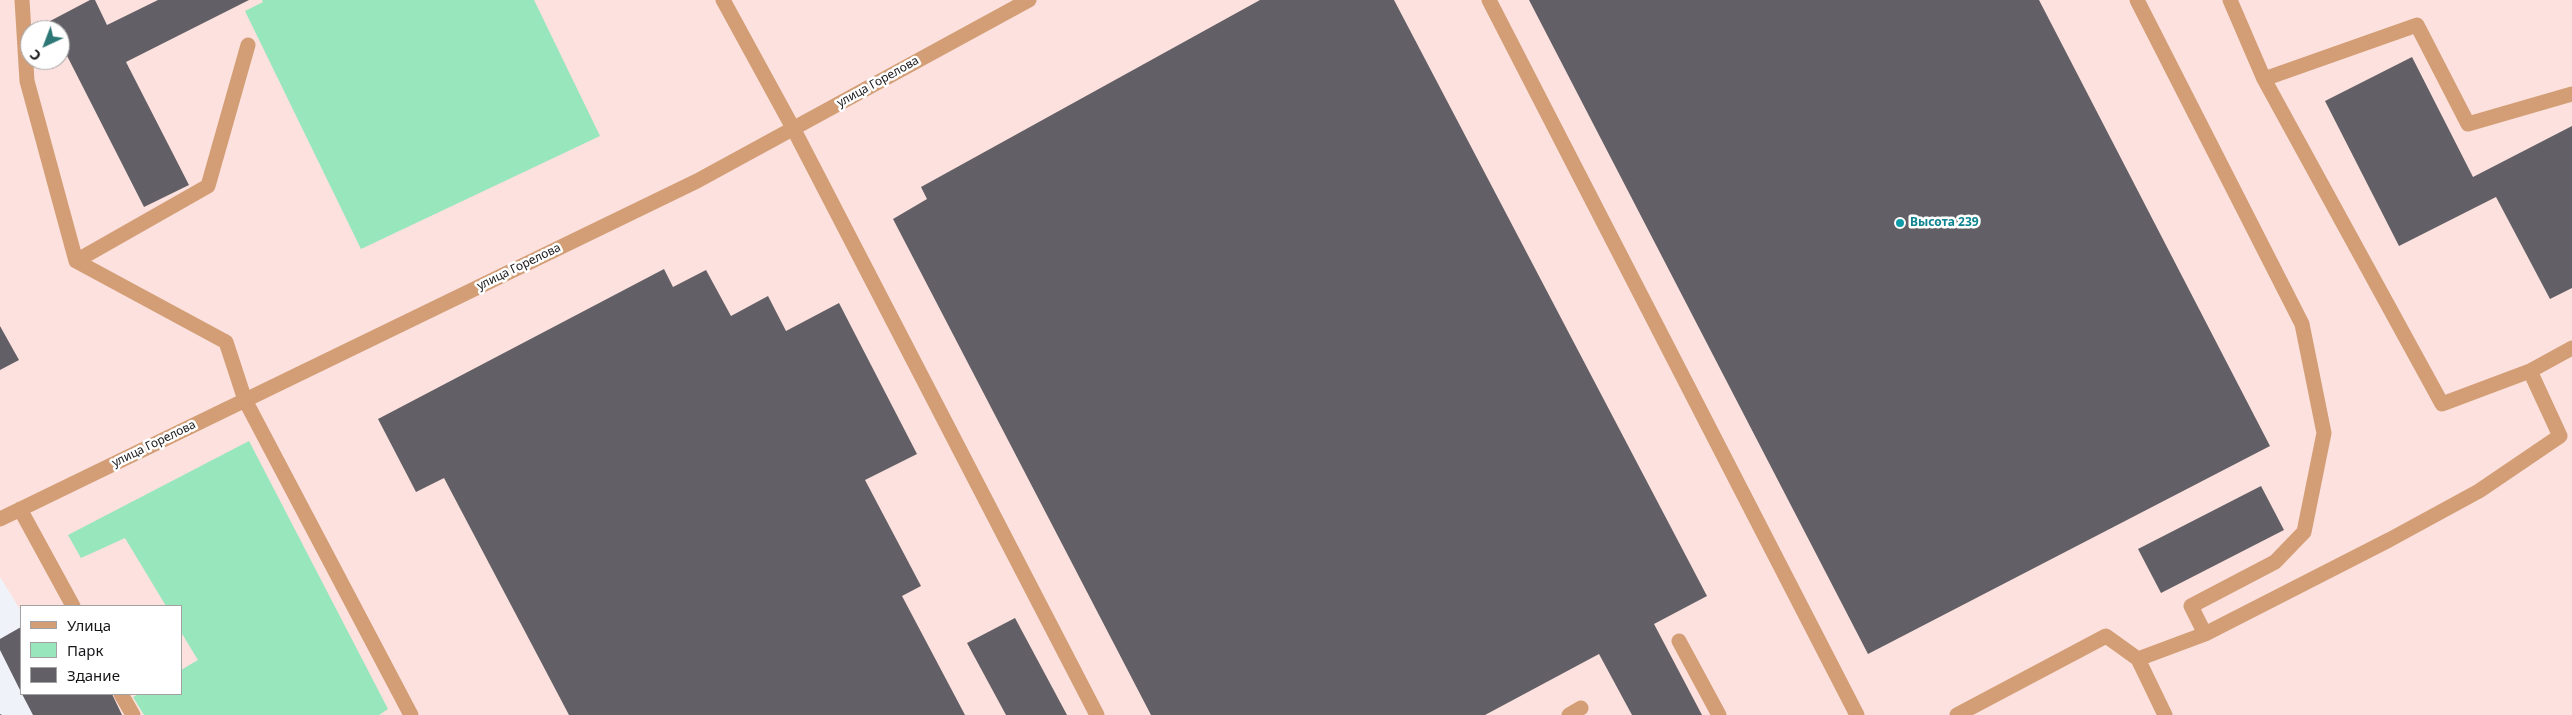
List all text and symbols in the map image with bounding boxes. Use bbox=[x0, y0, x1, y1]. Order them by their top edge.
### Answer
north arrow bbox=[20, 20, 70, 70]
text: С bbox=[25, 46, 45, 66]
street label: улица Горелова bbox=[835, 54, 921, 110]
place label: Высота 239 bbox=[1910, 216, 1979, 230]
marker: Высота 239 bbox=[1894, 217, 1906, 229]
street label: улица Горелова bbox=[475, 240, 563, 294]
street label: улица Горелова bbox=[110, 417, 198, 471]
legend bbox=[20, 605, 182, 695]
text: Улица bbox=[67, 615, 111, 635]
text: Парк bbox=[67, 640, 103, 660]
text: Здание bbox=[67, 665, 120, 685]

